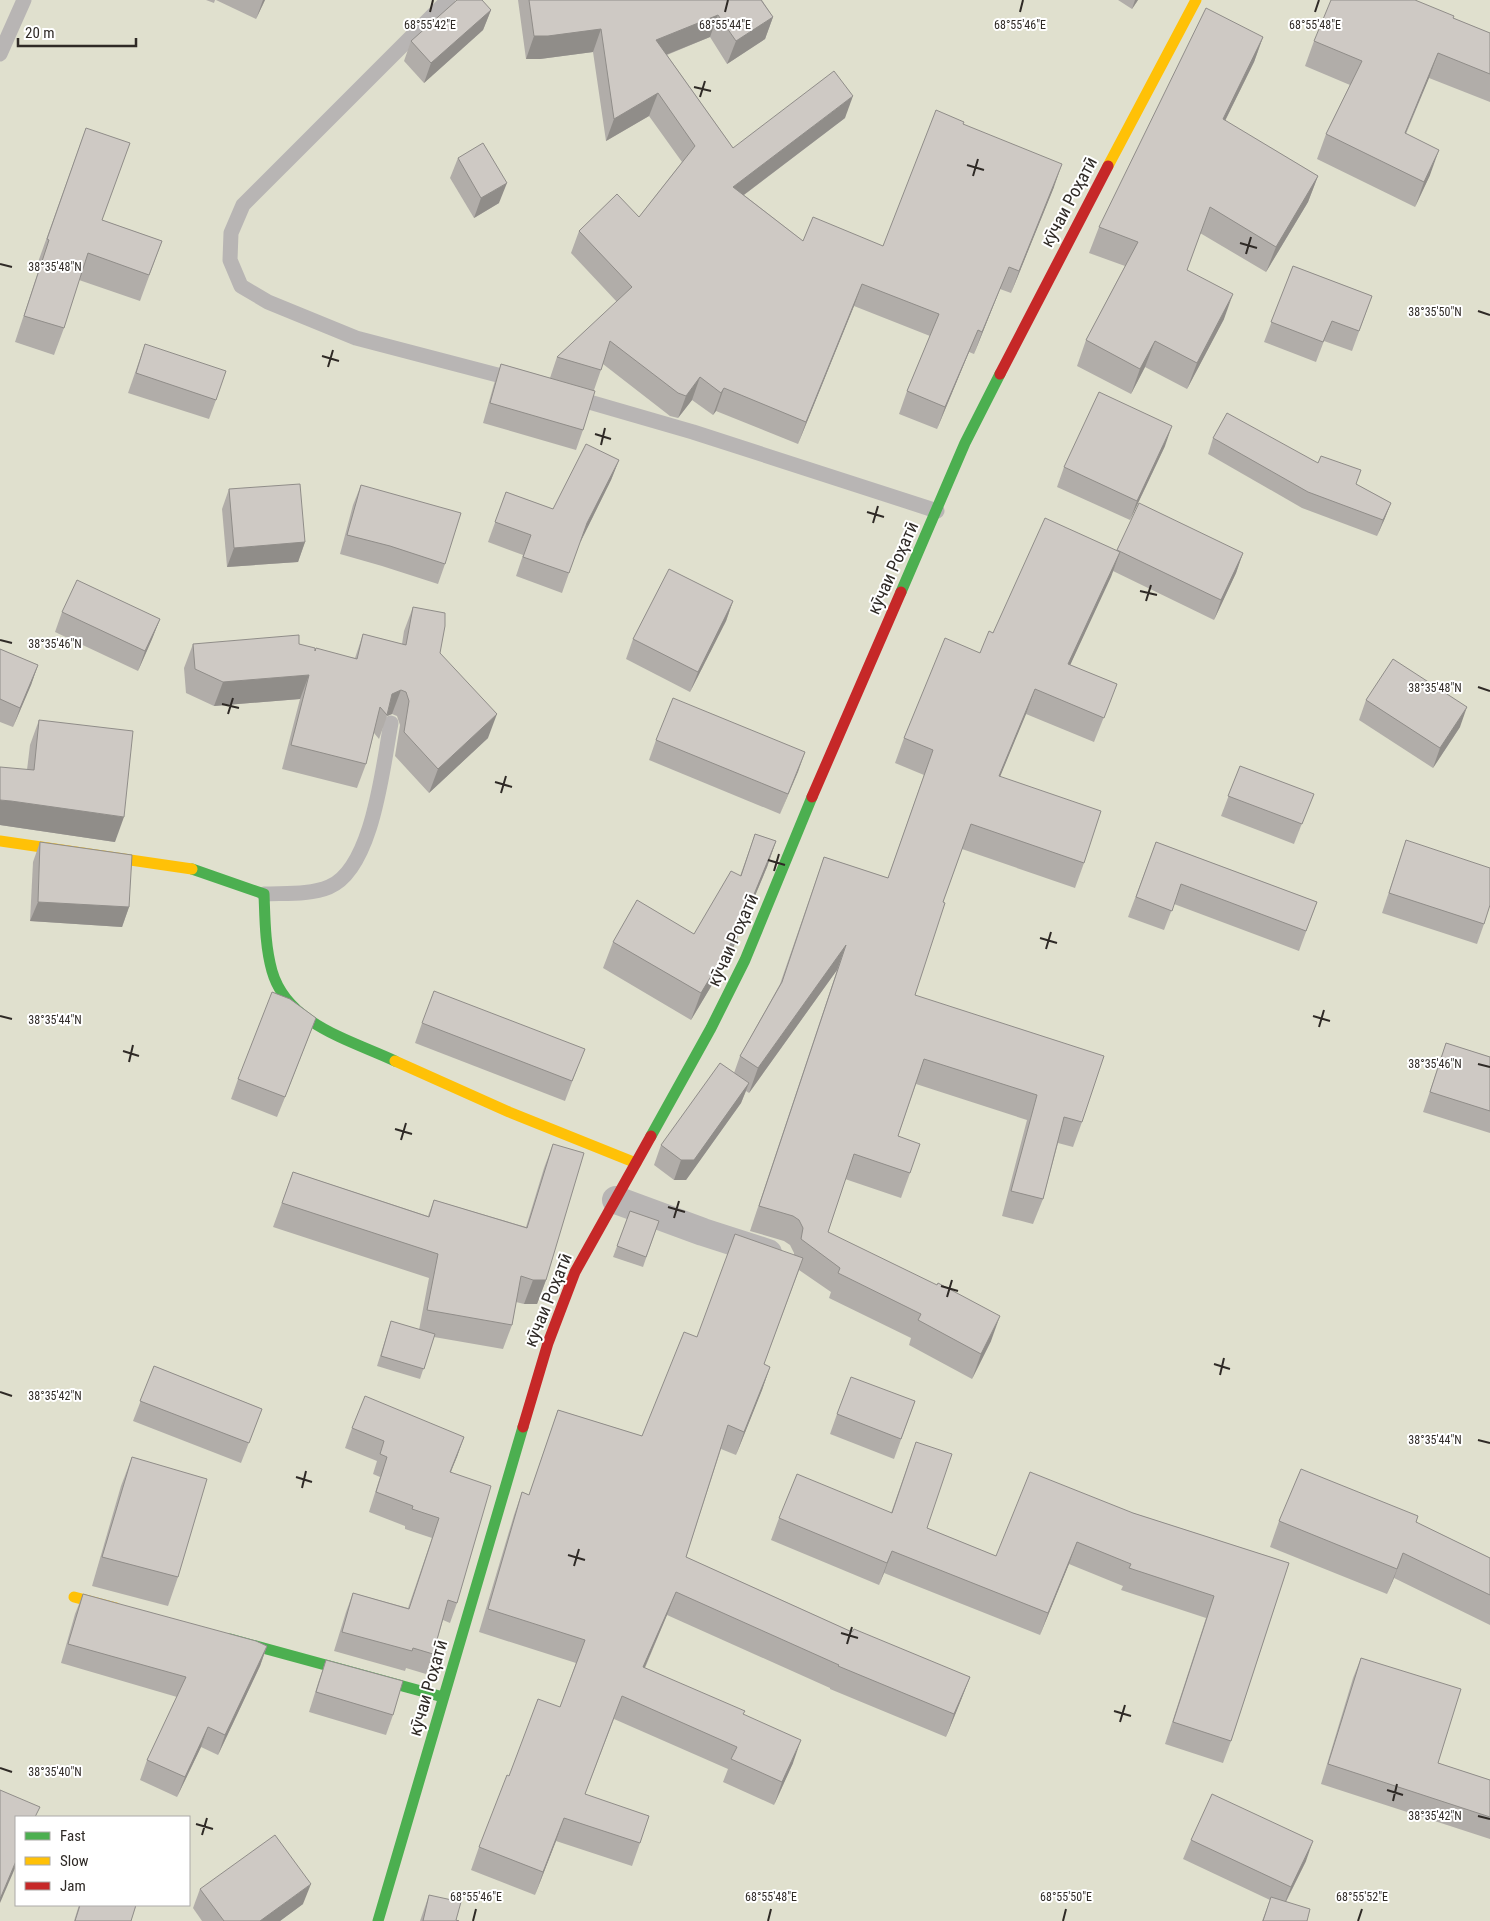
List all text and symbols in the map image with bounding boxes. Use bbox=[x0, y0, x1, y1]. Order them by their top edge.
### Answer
scale bar bbox=[18, 15, 135, 47]
text: 68°55'42"E bbox=[404, 18, 456, 32]
text: 68°55'44"E bbox=[699, 18, 751, 32]
text: 68°55'46"E bbox=[994, 18, 1046, 32]
text: 68°55'48"E bbox=[1289, 18, 1341, 32]
text: 20 m bbox=[25, 24, 55, 42]
street label: кӯчаи Роҳатӣ bbox=[1036, 153, 1101, 250]
text: 38°35'48"N bbox=[28, 260, 82, 274]
text: 38°35'50"N bbox=[1408, 305, 1462, 319]
street label: кӯчаи Роҳатӣ bbox=[863, 518, 922, 617]
text: 38°35'46"N bbox=[28, 637, 82, 651]
text: 38°35'48"N bbox=[1408, 681, 1462, 695]
street label: кӯчаи Роҳатӣ bbox=[703, 890, 762, 989]
text: 38°35'44"N bbox=[28, 1013, 82, 1027]
text: 38°35'46"N bbox=[1408, 1057, 1462, 1071]
street label: кӯчаи Роҳатӣ bbox=[519, 1250, 576, 1350]
text: 38°35'42"N bbox=[28, 1389, 82, 1403]
text: 38°35'44"N bbox=[1408, 1433, 1462, 1447]
street label: кӯчаи Роҳатӣ bbox=[404, 1637, 451, 1738]
text: 38°35'40"N bbox=[28, 1765, 82, 1779]
text: 38°35'42"N bbox=[1408, 1809, 1462, 1823]
legend bbox=[15, 1816, 190, 1906]
text: Fast bbox=[60, 1827, 85, 1845]
text: Slow bbox=[60, 1852, 89, 1870]
text: Jam bbox=[60, 1877, 86, 1895]
text: 68°55'46"E bbox=[450, 1890, 502, 1904]
text: 68°55'48"E bbox=[745, 1890, 797, 1904]
text: 68°55'50"E bbox=[1040, 1890, 1092, 1904]
text: 68°55'52"E bbox=[1336, 1890, 1388, 1904]

